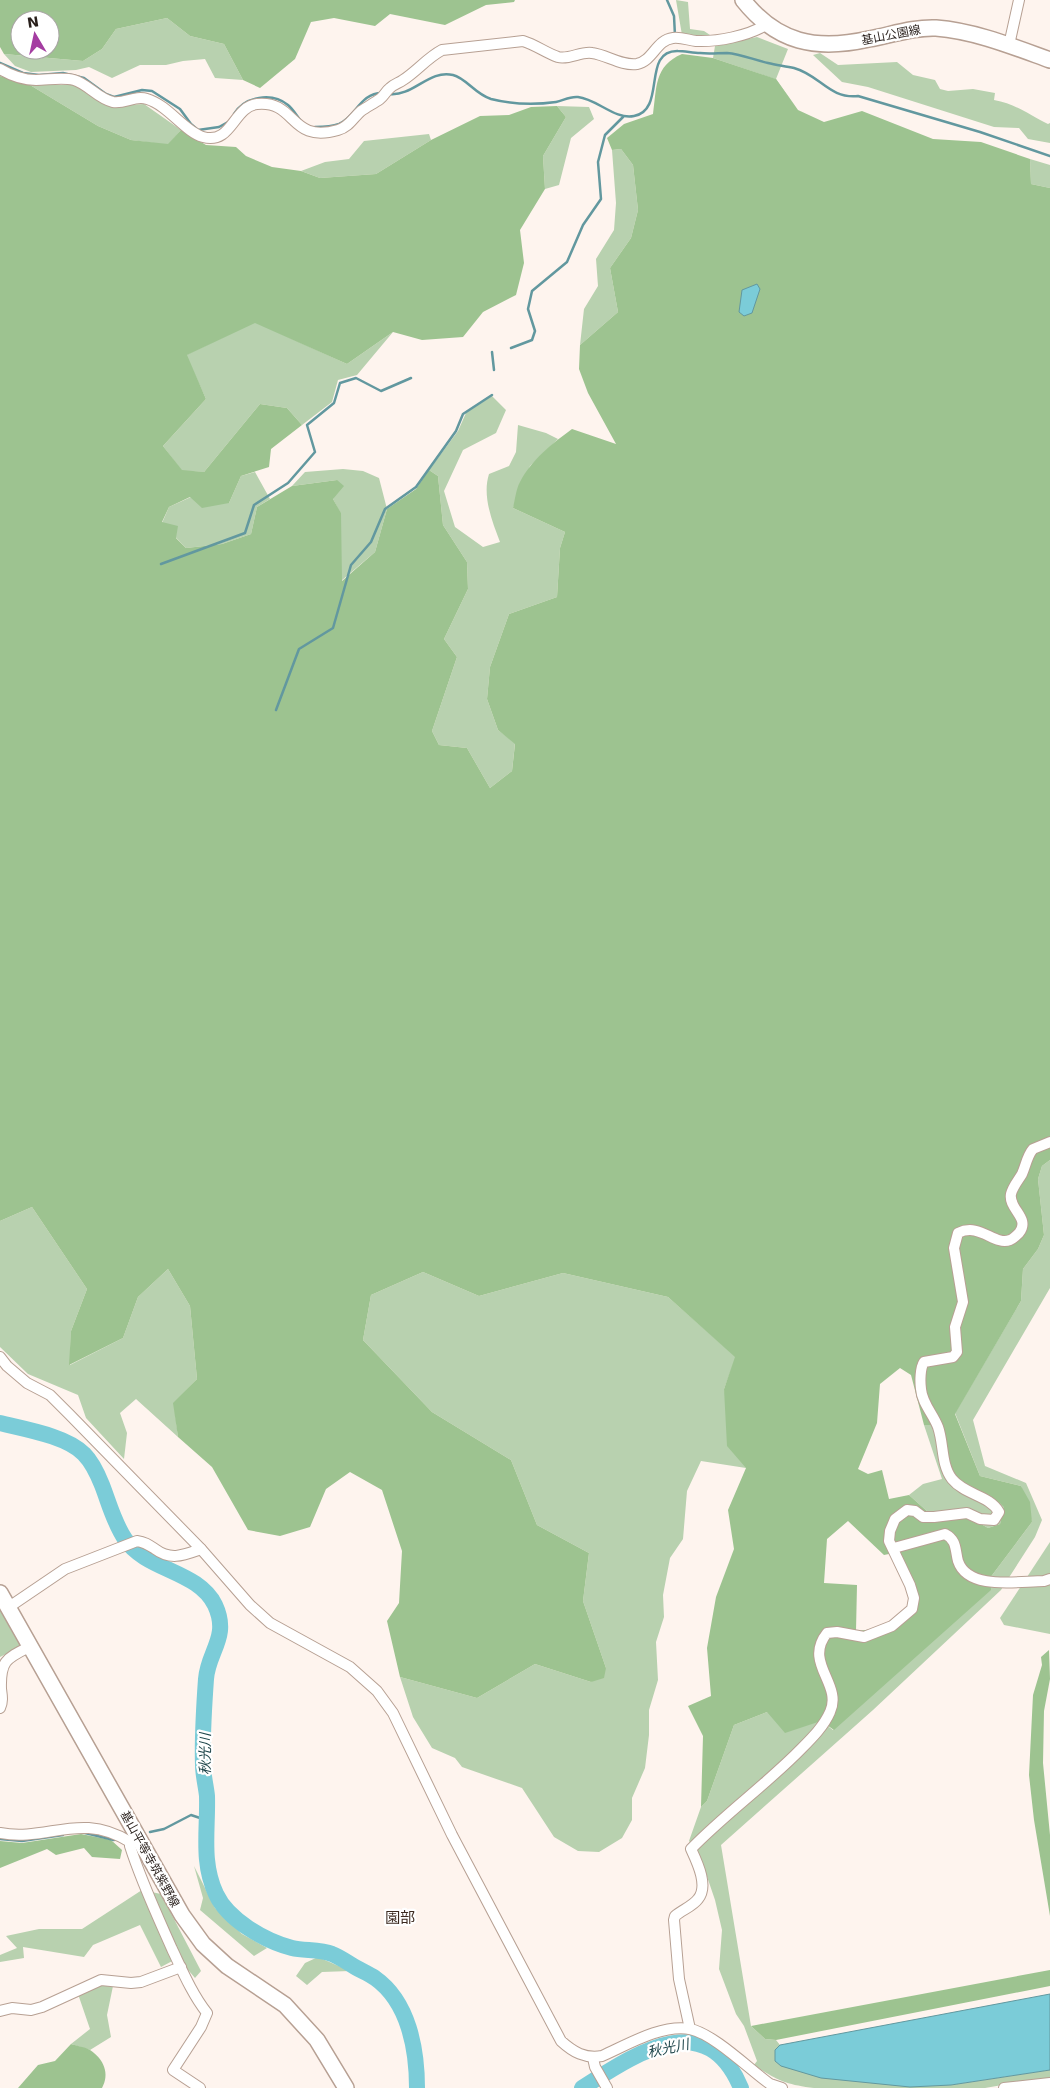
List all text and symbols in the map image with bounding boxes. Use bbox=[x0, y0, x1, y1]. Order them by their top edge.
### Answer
north arrow bbox=[10, 10, 60, 60]
text: N bbox=[26, 13, 40, 31]
street label: 基山公園線 bbox=[860, 22, 922, 48]
water label: 秋光川 bbox=[197, 1731, 213, 1775]
street label: 基山平等寺筑紫野線 bbox=[118, 1808, 182, 1910]
district label: 園部 bbox=[385, 1909, 415, 1927]
water label: 秋光川 bbox=[646, 2035, 692, 2060]

